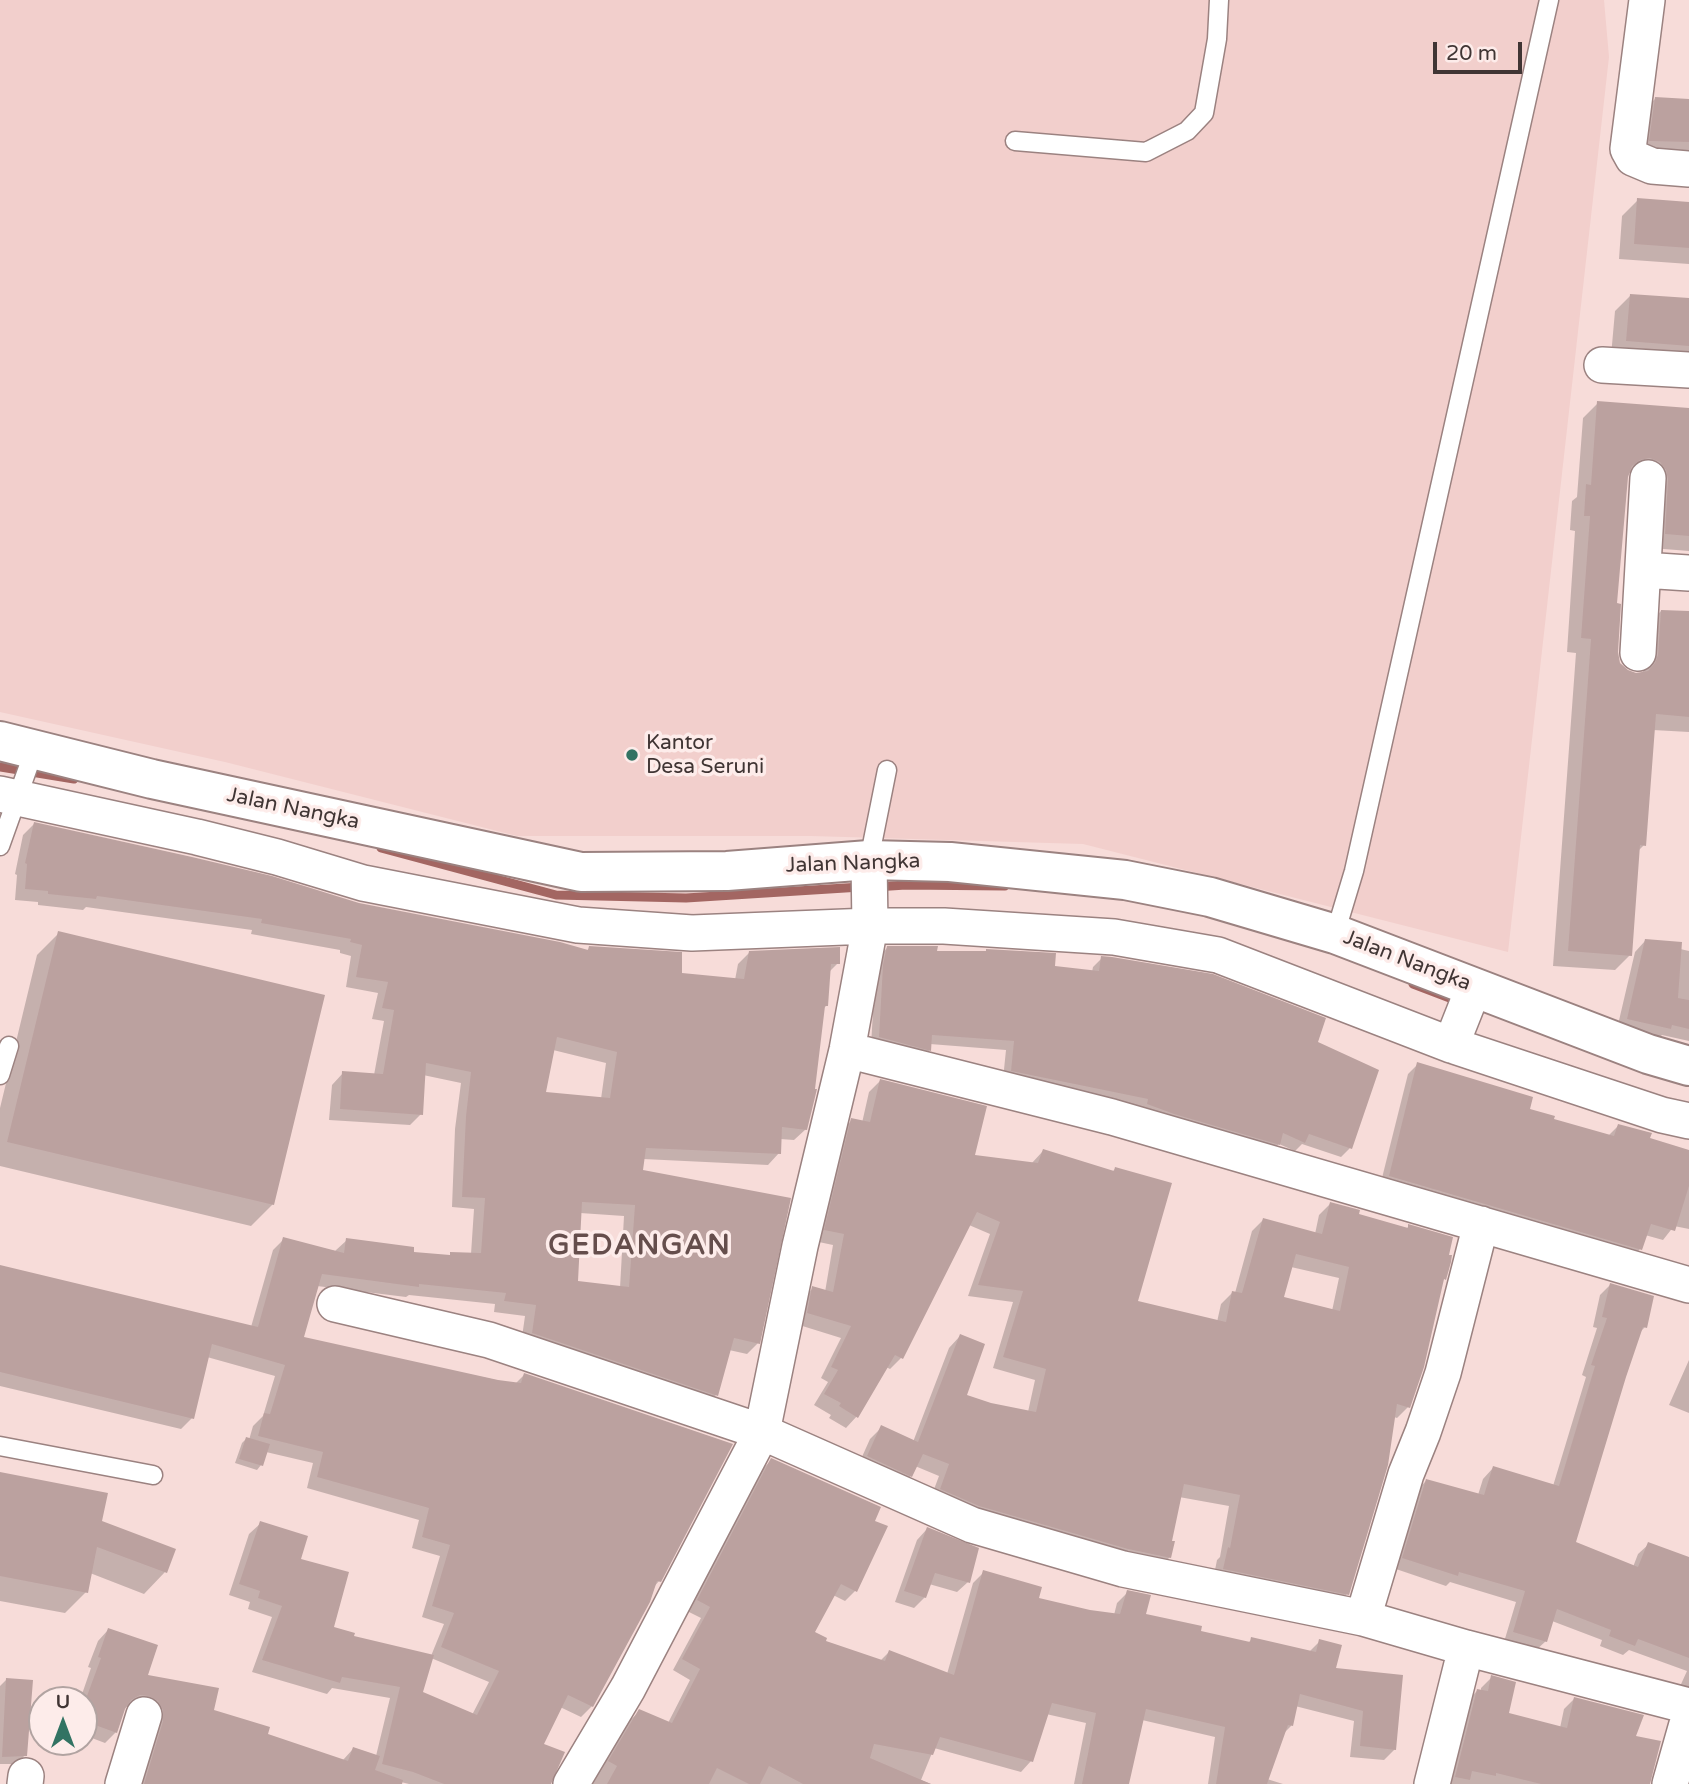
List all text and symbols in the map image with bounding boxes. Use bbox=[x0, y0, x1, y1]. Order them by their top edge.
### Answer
scale bar bbox=[1437, 28, 1526, 72]
text: 20 m bbox=[1446, 41, 1497, 66]
place label: Kantor Desa Seruni bbox=[646, 730, 764, 780]
marker: Kantor Desa Seruni bbox=[624, 747, 640, 763]
street label: Jalan Nangka bbox=[225, 783, 361, 835]
street label: Jalan Nangka bbox=[785, 849, 921, 879]
street label: Jalan Nangka bbox=[1340, 925, 1474, 997]
district label: GEDANGAN bbox=[549, 1230, 731, 1264]
north arrow bbox=[28, 1686, 98, 1756]
text: U bbox=[56, 1691, 70, 1713]

